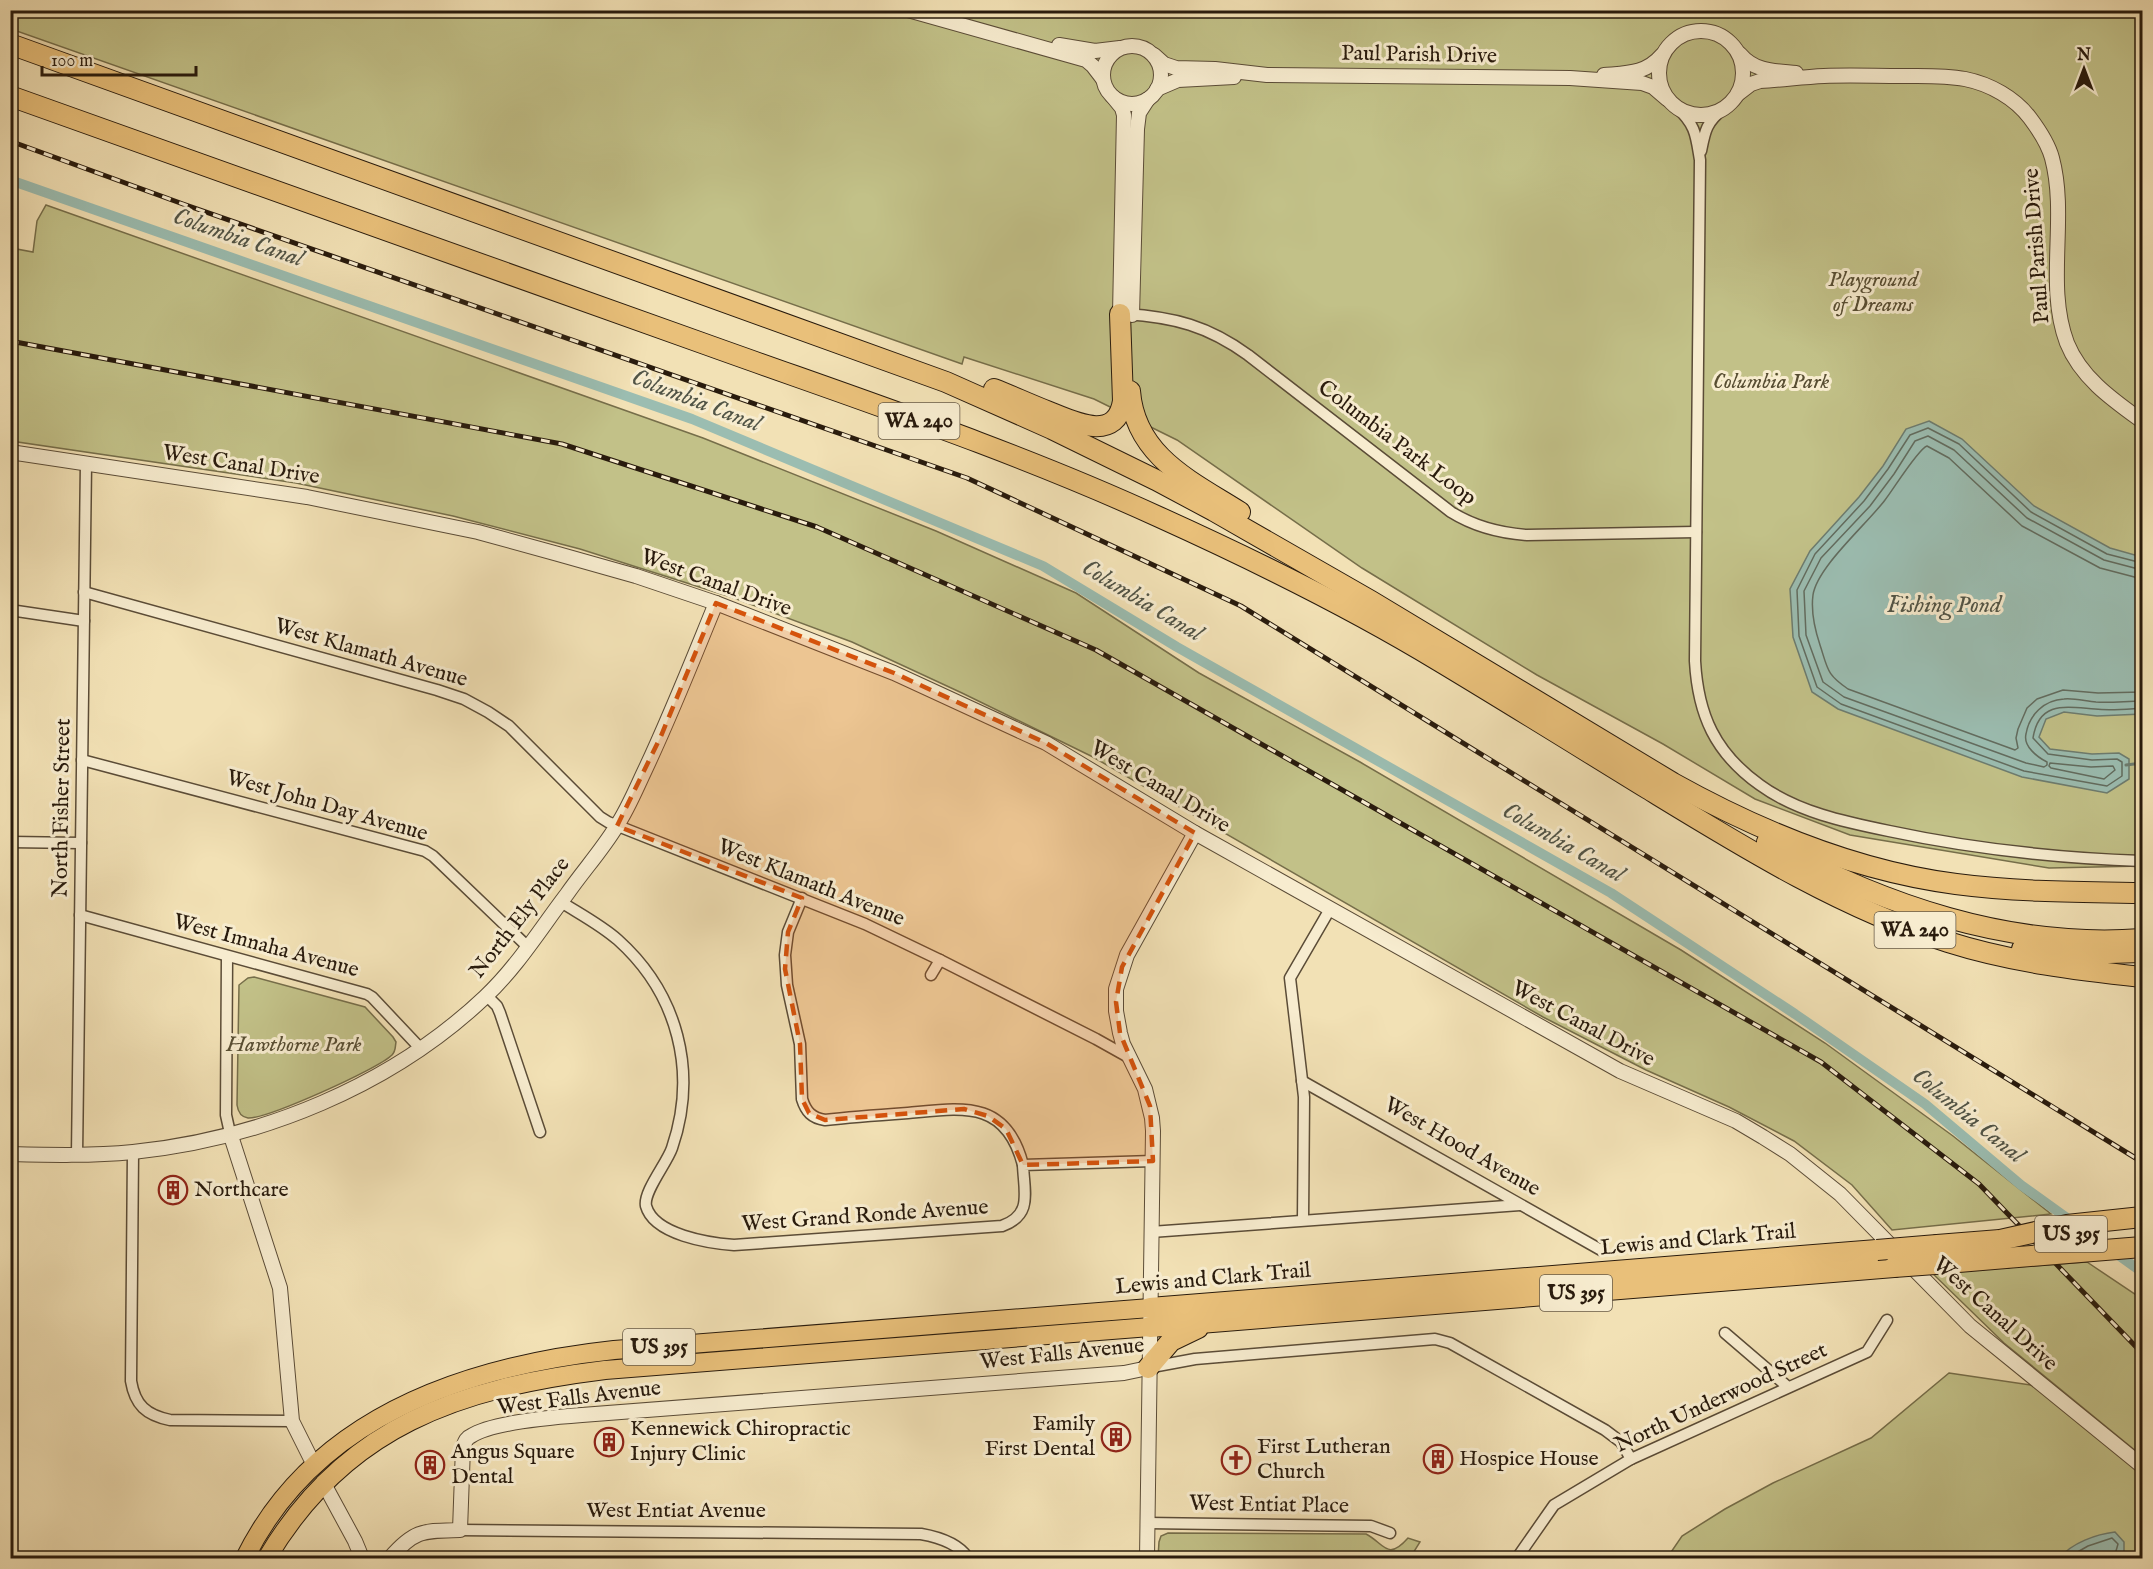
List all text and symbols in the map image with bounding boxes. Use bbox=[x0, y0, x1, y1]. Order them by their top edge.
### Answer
scale bar bbox=[42, 39, 196, 77]
north arrow bbox=[2054, 39, 2114, 99]
street label: Paul Parish Drive bbox=[1341, 40, 1497, 70]
text: N bbox=[2076, 46, 2091, 66]
text: 100 m bbox=[51, 50, 93, 73]
street label: Paul Parish Drive bbox=[2018, 167, 2056, 325]
water label: Columbia Canal bbox=[169, 201, 310, 276]
park label: Playground of Dreams bbox=[1828, 266, 1920, 319]
water label: Columbia Canal bbox=[627, 362, 767, 441]
park label: Columbia Park bbox=[1713, 368, 1829, 396]
street label: Columbia Park Loop bbox=[1312, 374, 1482, 512]
road number: WA 240 bbox=[878, 403, 960, 439]
street label: West Canal Drive bbox=[160, 439, 322, 491]
street label: West Canal Drive bbox=[637, 543, 795, 623]
water label: Columbia Canal bbox=[1076, 553, 1210, 651]
water label: Fishing Pond bbox=[1887, 590, 2003, 621]
street label: West Klamath Avenue bbox=[271, 612, 471, 694]
street label: North Fisher Street bbox=[46, 718, 78, 898]
street label: West Canal Drive bbox=[1085, 734, 1235, 840]
street label: West John Day Avenue bbox=[223, 764, 431, 848]
water label: Columbia Canal bbox=[1496, 796, 1632, 892]
street label: West Klamath Avenue bbox=[713, 833, 909, 933]
street label: North Ely Place bbox=[464, 852, 576, 984]
street label: West Imnaha Avenue bbox=[170, 908, 362, 984]
road number: WA 240 bbox=[1874, 912, 1956, 948]
street label: West Canal Drive bbox=[1506, 974, 1660, 1074]
park label: Hawthorne Park bbox=[225, 1031, 362, 1059]
water label: Columbia Canal bbox=[1905, 1061, 2032, 1172]
street label: West Hood Avenue bbox=[1379, 1091, 1545, 1203]
building icon: Northcare bbox=[157, 1174, 189, 1206]
place label: Northcare bbox=[194, 1176, 289, 1204]
street label: West Grand Ronde Avenue bbox=[741, 1193, 989, 1239]
road number: US 395 bbox=[2035, 1216, 2107, 1252]
street label: Lewis and Clark Trail bbox=[1599, 1218, 1797, 1262]
street label: West Canal Drive bbox=[1927, 1251, 2063, 1377]
street label: Lewis and Clark Trail bbox=[1114, 1257, 1312, 1301]
road number: US 395 bbox=[1540, 1275, 1612, 1311]
road number: US 395 bbox=[623, 1329, 695, 1365]
street label: West Falls Avenue bbox=[978, 1331, 1146, 1377]
street label: North Underwood Street bbox=[1610, 1336, 1832, 1460]
street label: West Falls Avenue bbox=[495, 1374, 663, 1422]
place label: Family First Dental bbox=[984, 1410, 1095, 1463]
place label: Kennewick Chiropractic Injury Clinic bbox=[630, 1415, 851, 1468]
building icon: Family First Dental bbox=[1100, 1421, 1132, 1453]
building icon: Kennewick Chiropractic Injury Clinic bbox=[593, 1426, 625, 1458]
place label: First Lutheran Church bbox=[1257, 1433, 1391, 1486]
place label: Angus Square Dental bbox=[450, 1438, 575, 1491]
building icon: Hospice House bbox=[1422, 1443, 1454, 1475]
church icon: First Lutheran Church bbox=[1220, 1444, 1252, 1476]
place label: Hospice House bbox=[1459, 1445, 1599, 1473]
building icon: Angus Square Dental bbox=[414, 1449, 446, 1481]
street label: West Entiat Place bbox=[1189, 1490, 1349, 1520]
street label: West Entiat Avenue bbox=[586, 1497, 766, 1525]

